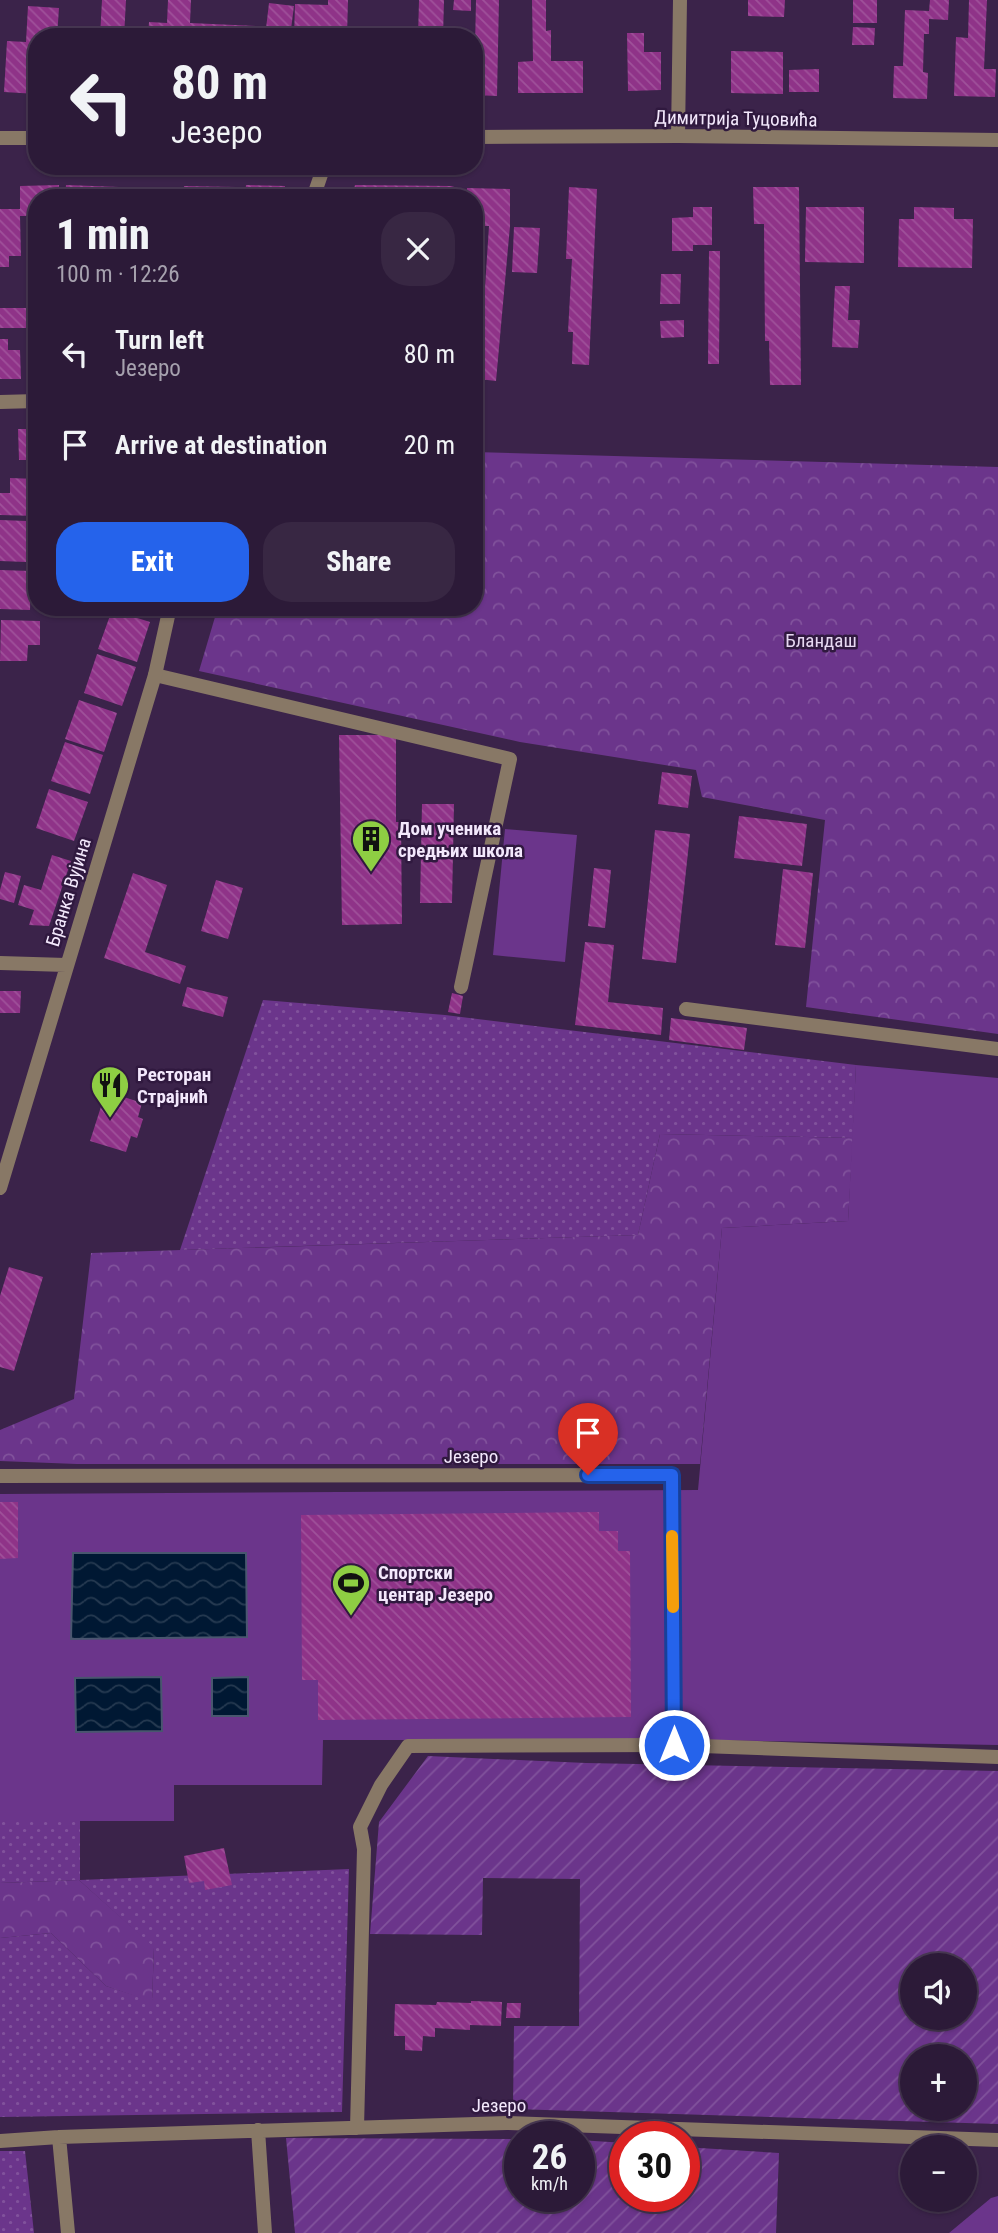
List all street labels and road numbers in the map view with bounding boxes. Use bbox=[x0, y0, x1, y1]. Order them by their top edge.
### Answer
street label: Димитрија Туцовића bbox=[654, 106, 818, 131]
street label: Бранка Вујина bbox=[41, 835, 96, 949]
street label: Језеро bbox=[444, 1445, 498, 1468]
street label: Језеро bbox=[472, 2094, 526, 2117]

